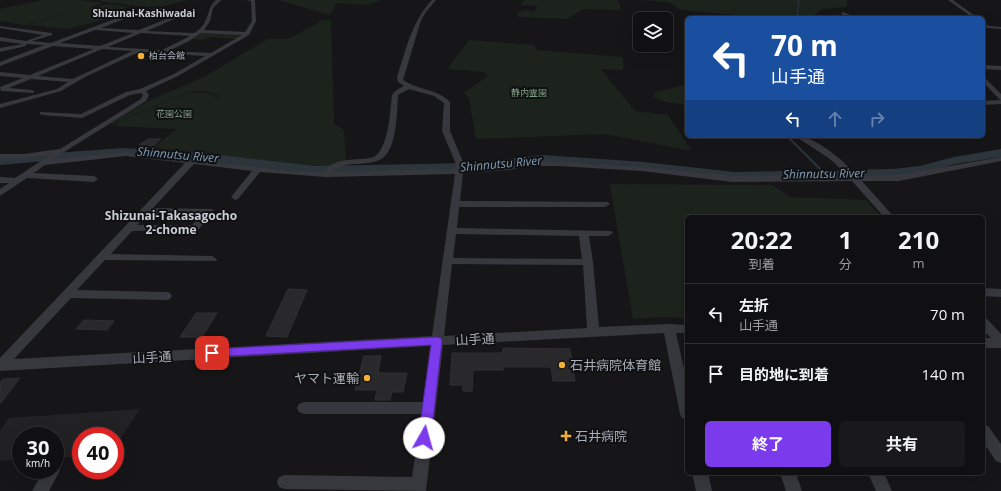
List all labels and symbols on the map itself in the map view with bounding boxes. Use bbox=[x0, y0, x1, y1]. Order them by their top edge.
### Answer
district label: Shizunai-Kashiwadai bbox=[93, 6, 195, 20]
place label: 柏台会館 bbox=[149, 49, 185, 62]
marker: 柏台会館 bbox=[136, 51, 146, 61]
park label: 静内霊園 bbox=[511, 86, 547, 99]
park label: 花園公園 bbox=[156, 107, 192, 120]
water label: Shinnutsu River bbox=[136, 142, 221, 167]
water label: Shinnutsu River bbox=[459, 151, 544, 176]
water label: Shinnutsu River bbox=[783, 164, 866, 183]
district label: Shizunai-Takasagocho 2-chome bbox=[105, 207, 237, 238]
street label: 山手通 bbox=[455, 329, 495, 349]
pin bbox=[195, 336, 229, 370]
street label: 山手通 bbox=[132, 347, 172, 367]
place label: 石井病院体育館 bbox=[570, 356, 661, 374]
marker: 石井病院体育館 bbox=[557, 360, 567, 370]
place label: ヤマト運輸 bbox=[294, 369, 359, 387]
marker: ヤマト運輸 bbox=[362, 373, 372, 383]
position arrow bbox=[403, 417, 445, 459]
speed limit sign: 40 bbox=[72, 427, 124, 479]
place label: 石井病院 bbox=[575, 427, 627, 445]
marker: 石井病院 bbox=[560, 430, 572, 442]

